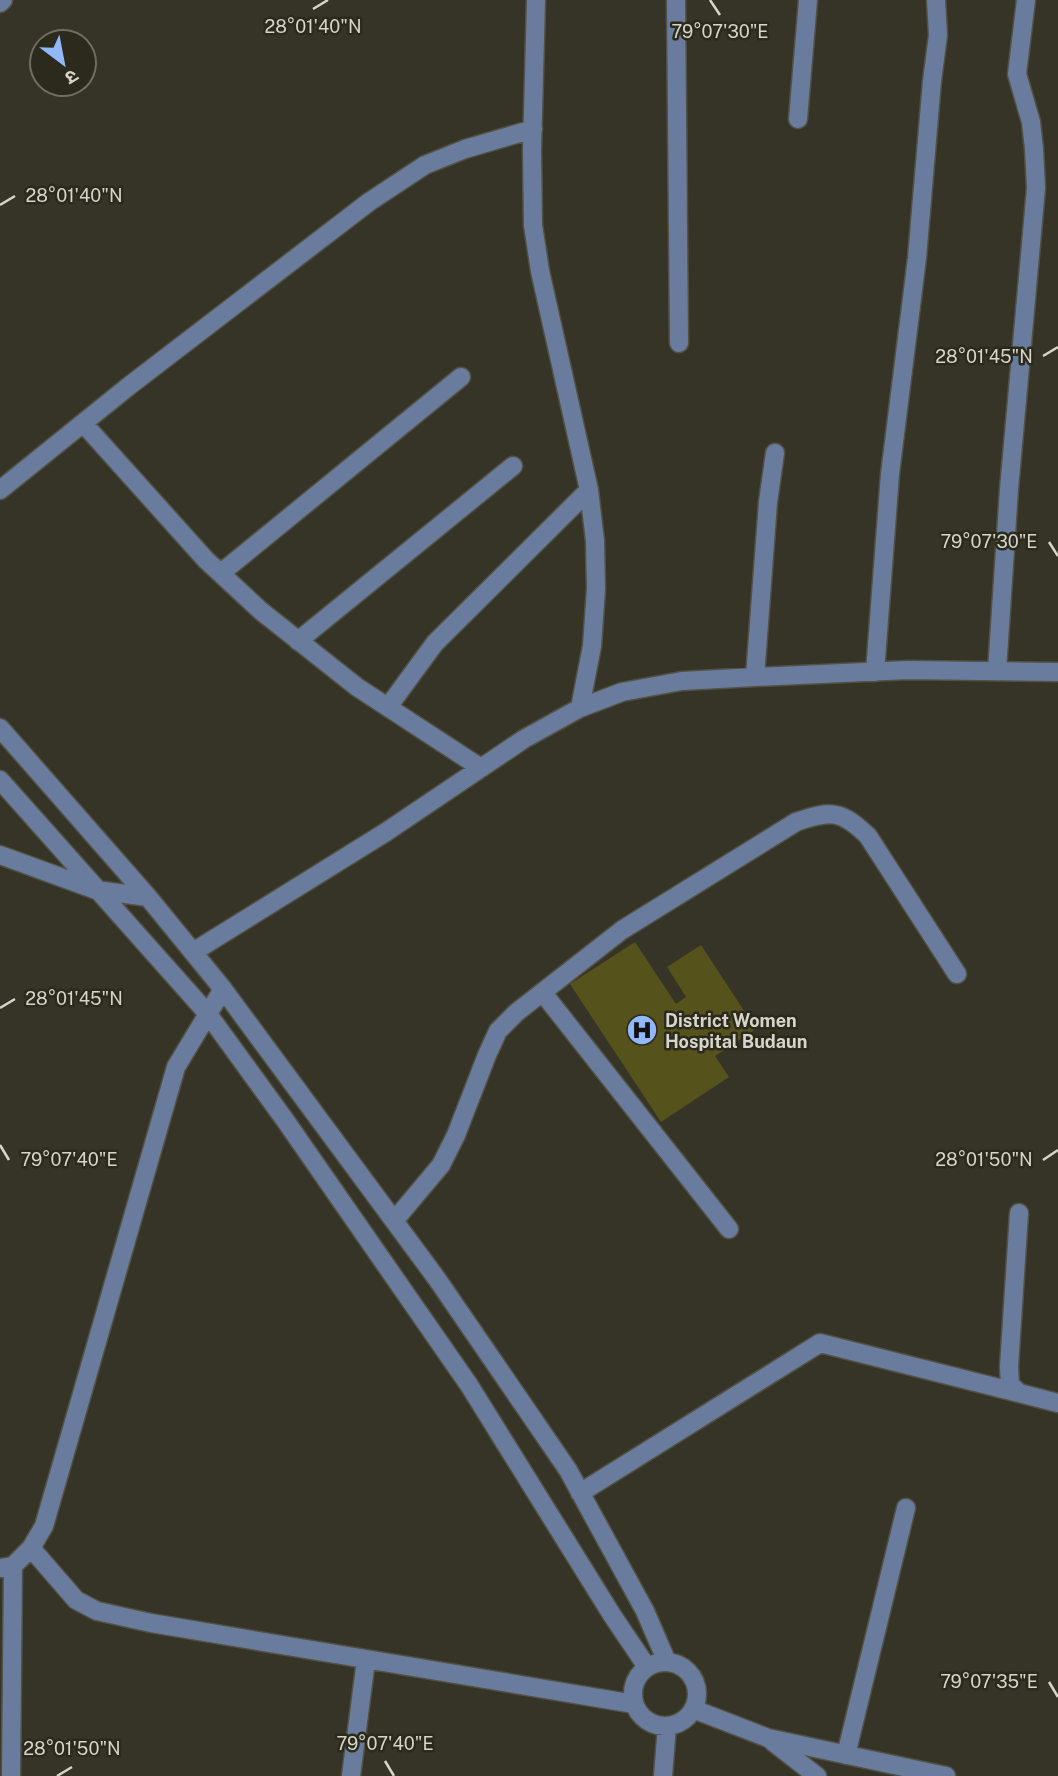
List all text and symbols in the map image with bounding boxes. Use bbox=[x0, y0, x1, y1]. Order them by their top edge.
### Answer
text: 28°01'40"N bbox=[264, 16, 362, 37]
text: 79°07'30"E bbox=[671, 21, 769, 42]
north arrow bbox=[28, 28, 98, 98]
text: उ bbox=[61, 65, 83, 90]
text: 28°01'40"N bbox=[25, 185, 123, 206]
text: 28°01'45"N bbox=[935, 346, 1033, 367]
text: 79°07'30"E bbox=[940, 531, 1038, 552]
text: 28°01'45"N bbox=[25, 988, 123, 1009]
place label: District Women Hospital Budaun bbox=[665, 1010, 807, 1052]
hospital icon: District Women Hospital Budaun bbox=[625, 1013, 659, 1047]
text: 79°07'40"E bbox=[20, 1149, 118, 1170]
text: 28°01'50"N bbox=[935, 1149, 1033, 1170]
text: 79°07'35"E bbox=[940, 1671, 1038, 1692]
text: 79°07'40"E bbox=[336, 1733, 434, 1754]
text: 28°01'50"N bbox=[23, 1738, 121, 1759]

